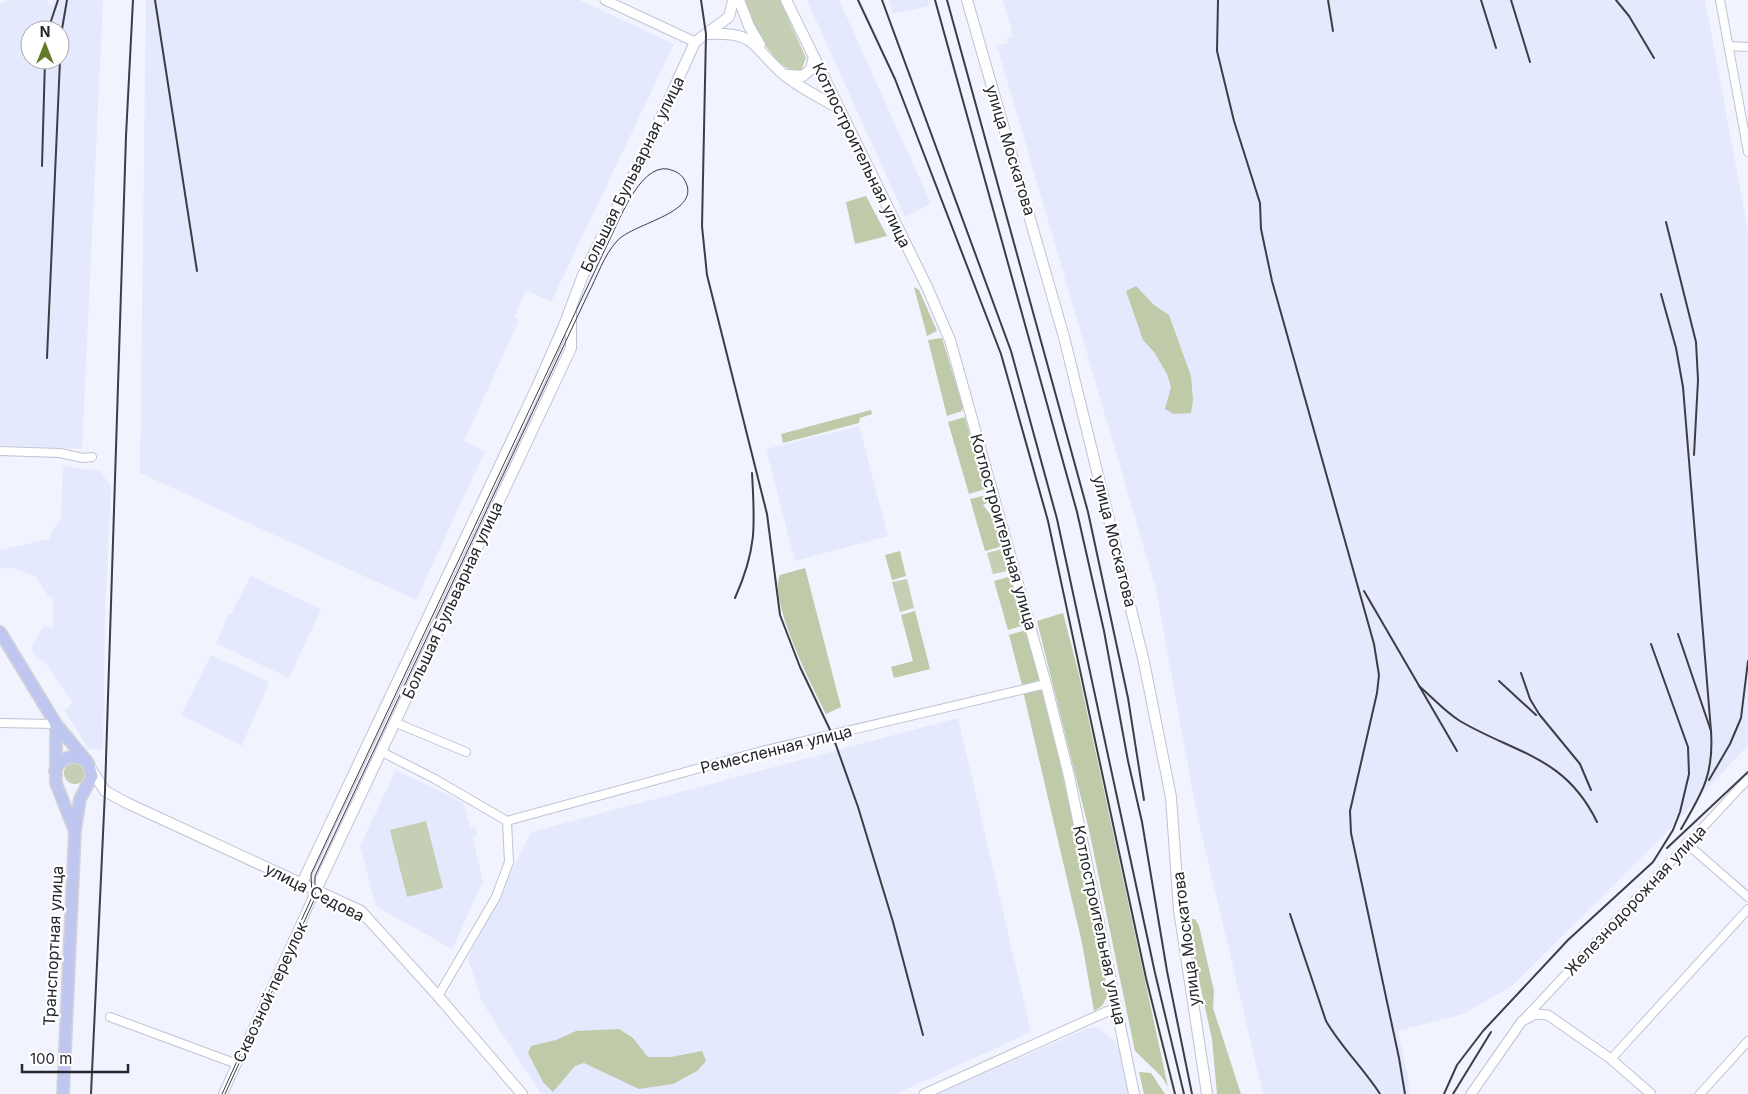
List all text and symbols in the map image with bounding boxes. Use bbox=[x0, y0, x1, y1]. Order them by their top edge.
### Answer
north arrow bbox=[20, 20, 70, 70]
text: N bbox=[40, 23, 50, 40]
street label: Котлостроительная улица bbox=[808, 59, 916, 251]
street label: Большая Бульварная улица bbox=[576, 73, 688, 275]
street label: улица Москатова bbox=[982, 82, 1040, 218]
street label: Котлостроительная улица bbox=[966, 431, 1042, 633]
street label: улица Москатова bbox=[1089, 473, 1141, 609]
street label: Большая Бульварная улица bbox=[397, 498, 507, 702]
street label: Ремесленная улица bbox=[698, 720, 854, 778]
street label: Железнодорожная улица bbox=[1560, 821, 1710, 979]
street label: Котлостроительная улица bbox=[1069, 823, 1131, 1027]
street label: улица Седова bbox=[262, 858, 368, 926]
street label: Транспортная улица bbox=[39, 865, 67, 1027]
street label: улица Москатова bbox=[1168, 870, 1204, 1008]
street label: Сквозной переулок bbox=[229, 918, 312, 1066]
scale bar bbox=[22, 1042, 129, 1074]
text: 100 m bbox=[30, 1049, 72, 1068]

